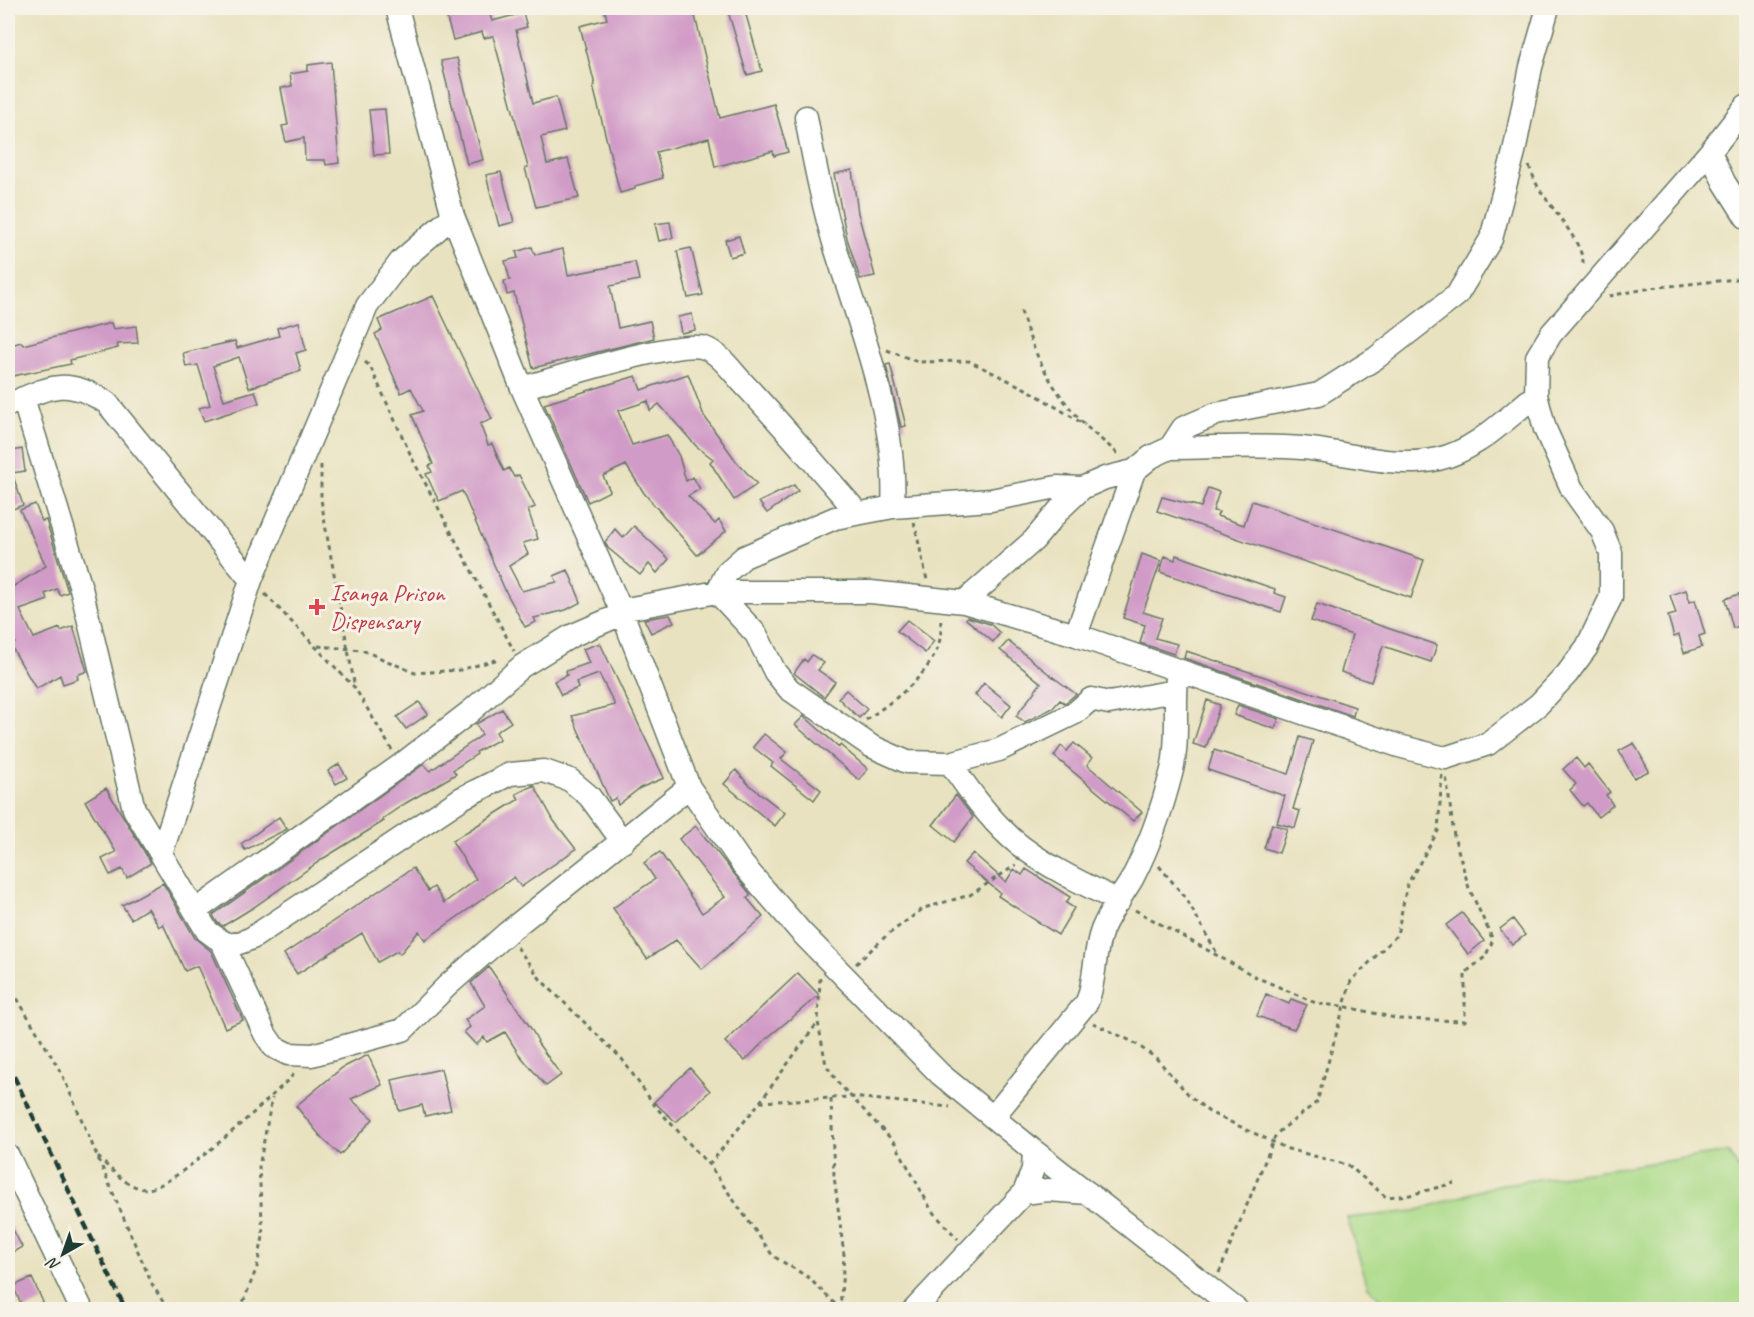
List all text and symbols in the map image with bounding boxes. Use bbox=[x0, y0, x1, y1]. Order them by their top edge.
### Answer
place label: Isanga Prison Dispensary bbox=[330, 578, 446, 636]
marker: Isanga Prison Dispensary bbox=[308, 598, 326, 616]
north arrow bbox=[33, 1224, 93, 1284]
text: N bbox=[41, 1252, 64, 1276]

